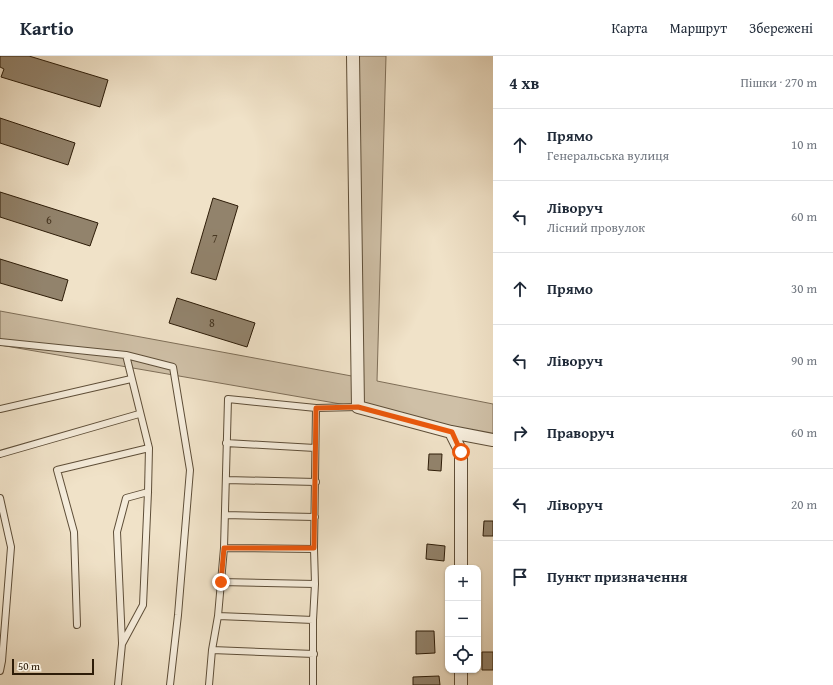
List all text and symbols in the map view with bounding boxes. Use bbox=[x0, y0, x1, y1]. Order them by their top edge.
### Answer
text: Kartio bbox=[20, 14, 74, 42]
text: Карта bbox=[612, 18, 648, 38]
text: Маршрут bbox=[670, 18, 727, 38]
text: Збережені bbox=[749, 18, 813, 38]
text: 4 хв bbox=[509, 70, 539, 95]
text: Пішки · 270 m bbox=[740, 73, 817, 92]
text: Прямо bbox=[547, 125, 593, 146]
icon: ahead bbox=[509, 134, 531, 156]
text: 10 m bbox=[791, 135, 817, 154]
text: Генеральська вулиця bbox=[547, 146, 669, 165]
text: Ліворуч bbox=[547, 197, 603, 218]
icon: left bbox=[509, 206, 531, 228]
text: 60 m bbox=[791, 207, 817, 226]
house number: 6 bbox=[46, 211, 52, 228]
text: Лісний провулок bbox=[547, 218, 645, 237]
house number: 7 bbox=[212, 230, 218, 247]
icon: ahead bbox=[509, 278, 531, 300]
text: Прямо bbox=[547, 278, 593, 299]
text: 30 m bbox=[791, 279, 817, 298]
house number: 8 bbox=[209, 314, 215, 331]
icon: left bbox=[509, 350, 531, 372]
text: Ліворуч bbox=[547, 350, 603, 371]
text: 90 m bbox=[791, 351, 817, 370]
icon: right bbox=[509, 422, 531, 444]
text: Праворуч bbox=[547, 422, 614, 443]
text: 60 m bbox=[791, 423, 817, 442]
route start bbox=[452, 443, 470, 461]
icon: left bbox=[509, 494, 531, 516]
text: Ліворуч bbox=[547, 494, 603, 515]
text: 20 m bbox=[791, 495, 817, 514]
map controls bbox=[445, 565, 481, 673]
button: + bbox=[445, 565, 481, 601]
icon: arrive bbox=[509, 566, 531, 588]
text: Пункт призначення bbox=[547, 566, 688, 587]
route end bbox=[212, 573, 230, 591]
button: − bbox=[445, 601, 481, 637]
button: locate bbox=[445, 637, 481, 673]
scale bar bbox=[12, 657, 94, 676]
text: 50 m bbox=[18, 658, 40, 674]

